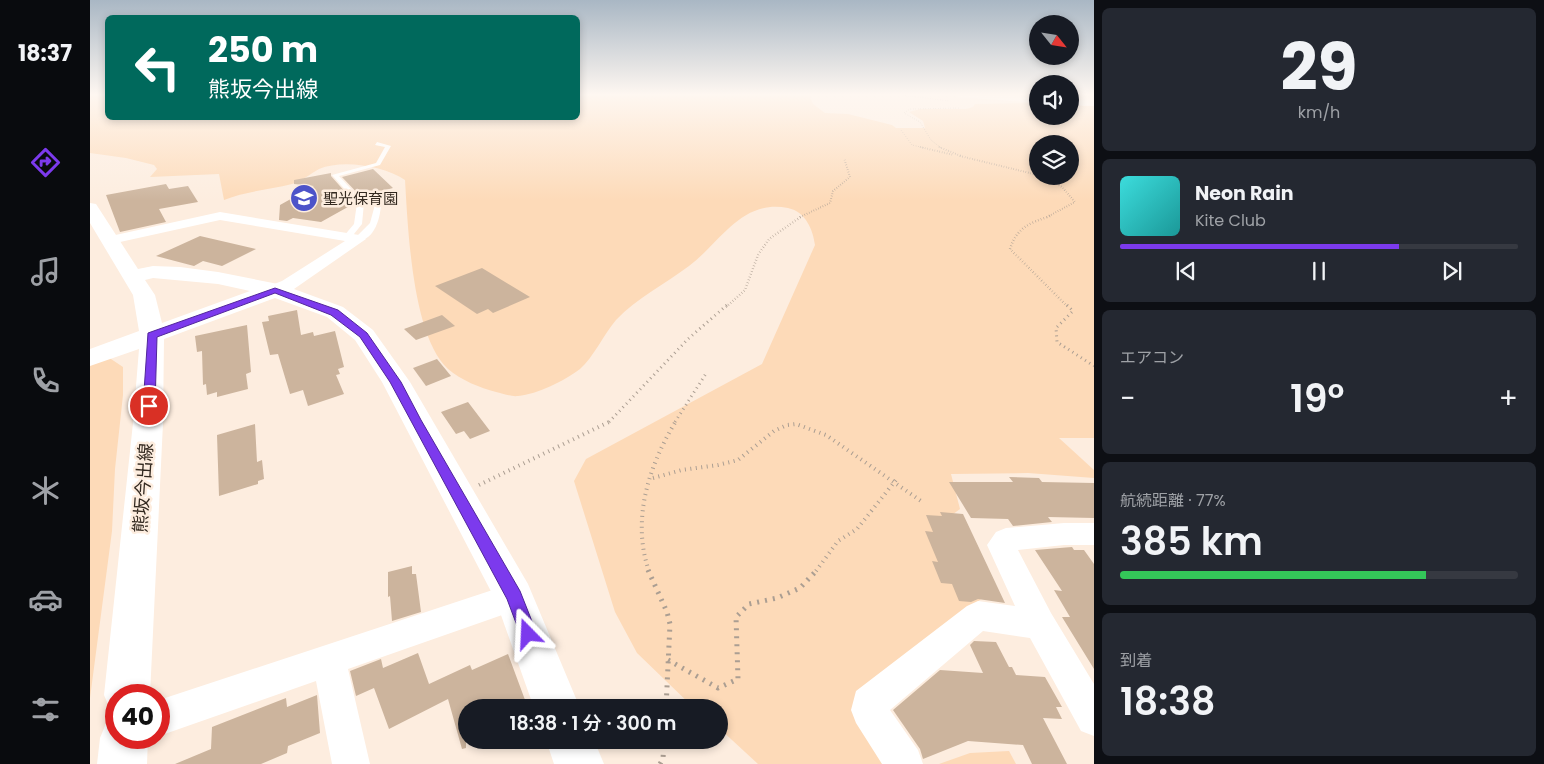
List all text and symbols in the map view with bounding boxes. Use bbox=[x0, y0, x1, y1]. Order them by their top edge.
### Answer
north arrow bbox=[1029, 15, 1079, 65]
map controls bbox=[1029, 15, 1079, 185]
text: 29 bbox=[1280, 22, 1358, 113]
text: 250 m bbox=[208, 25, 318, 74]
icon: left bbox=[125, 35, 190, 100]
text: 18:37 bbox=[18, 38, 72, 69]
text: 熊坂今出線 bbox=[208, 74, 318, 105]
button: sound bbox=[1029, 75, 1079, 125]
text: km/h bbox=[1298, 101, 1340, 124]
button: layers bbox=[1029, 135, 1079, 185]
icon: directions bbox=[28, 145, 63, 180]
text: Neon Rain bbox=[1195, 180, 1294, 207]
school or university icon: 聖光保育園 bbox=[289, 183, 319, 213]
place label: 聖光保育園 bbox=[323, 188, 398, 209]
text: Kite Club bbox=[1195, 209, 1266, 232]
icon: music bbox=[28, 254, 63, 289]
icon: previous bbox=[1172, 257, 1200, 285]
icon: pause bbox=[1305, 257, 1333, 285]
icon: next bbox=[1438, 257, 1466, 285]
text: エアコン bbox=[1120, 346, 1184, 369]
icon: phone bbox=[28, 363, 63, 398]
text: 19° bbox=[1290, 372, 1344, 425]
text: − bbox=[1120, 379, 1135, 418]
text: + bbox=[1499, 379, 1518, 418]
pin bbox=[128, 385, 170, 427]
icon: arrive bbox=[135, 392, 163, 420]
street label: 熊坂今出線 bbox=[127, 442, 159, 534]
icon: climate bbox=[28, 473, 63, 508]
text: 航続距離 · 77% bbox=[1120, 489, 1226, 512]
text: 385 km bbox=[1120, 515, 1263, 568]
icon: car bbox=[28, 582, 63, 617]
position arrow bbox=[501, 607, 553, 659]
text: 到着 bbox=[1120, 649, 1152, 672]
text: 18:38 bbox=[1120, 675, 1215, 728]
speed limit sign: 40 bbox=[105, 684, 170, 749]
icon: filters bbox=[28, 692, 63, 727]
text: 18:38 · 1 分 · 300 m bbox=[510, 710, 676, 737]

